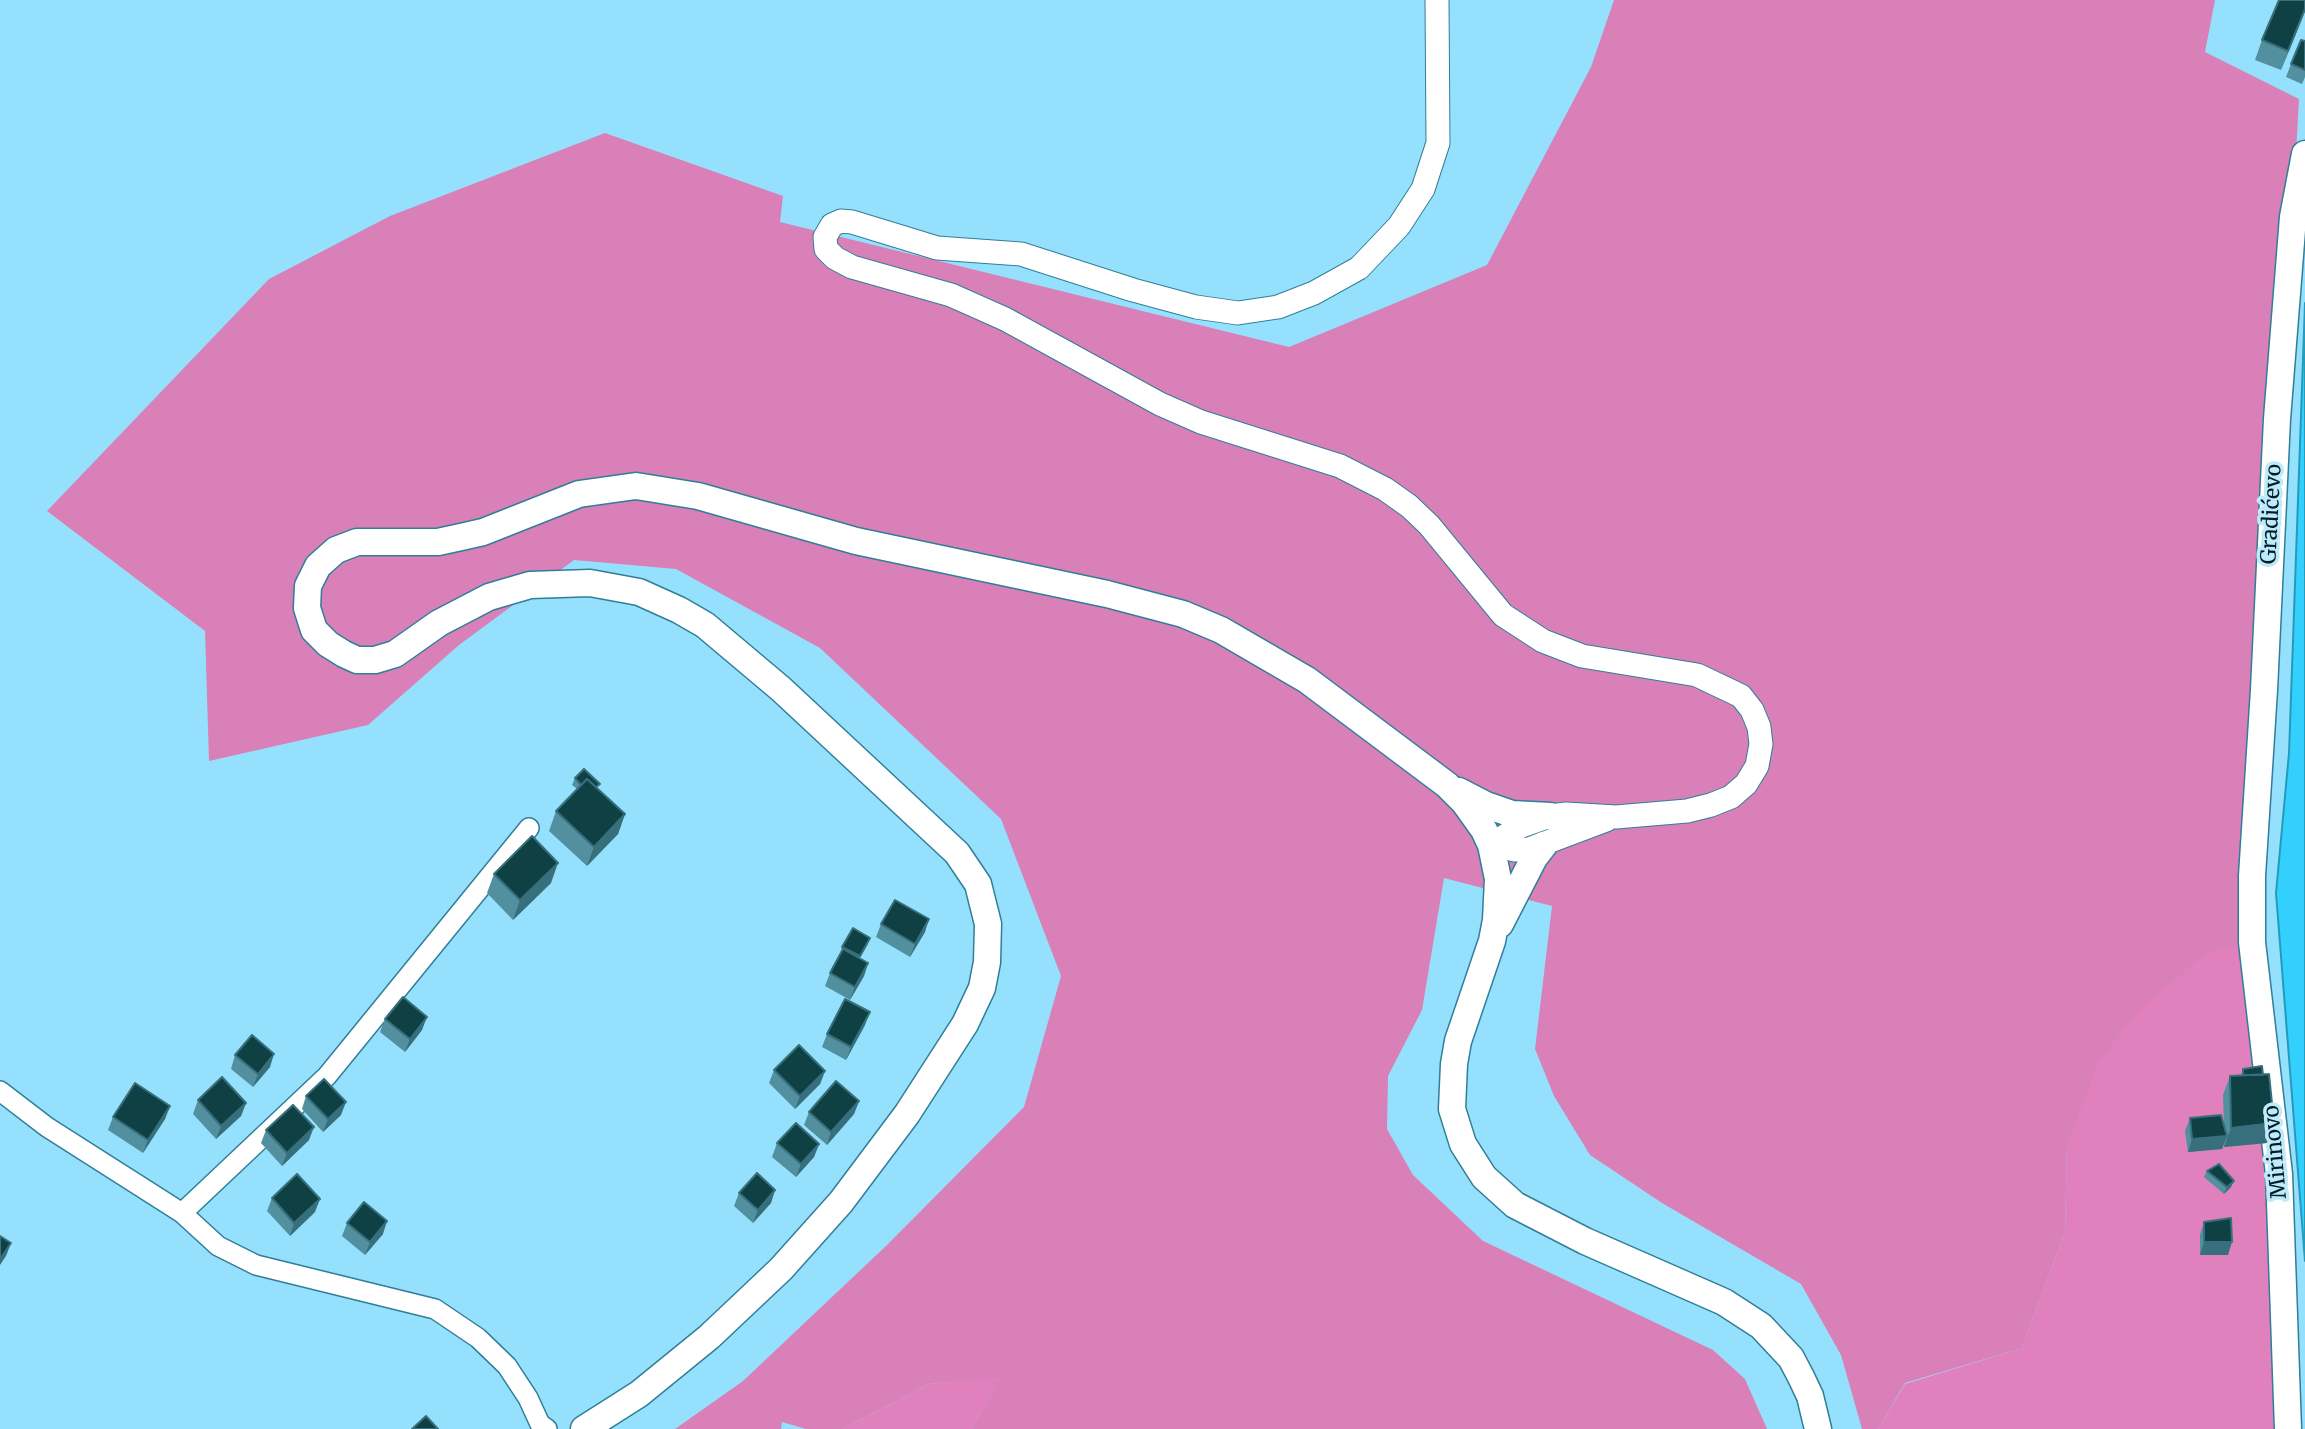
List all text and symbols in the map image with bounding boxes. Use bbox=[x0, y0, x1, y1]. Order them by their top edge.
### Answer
street label: Gradićevo bbox=[2257, 463, 2287, 565]
street label: Mirinovo bbox=[2259, 1104, 2293, 1200]

